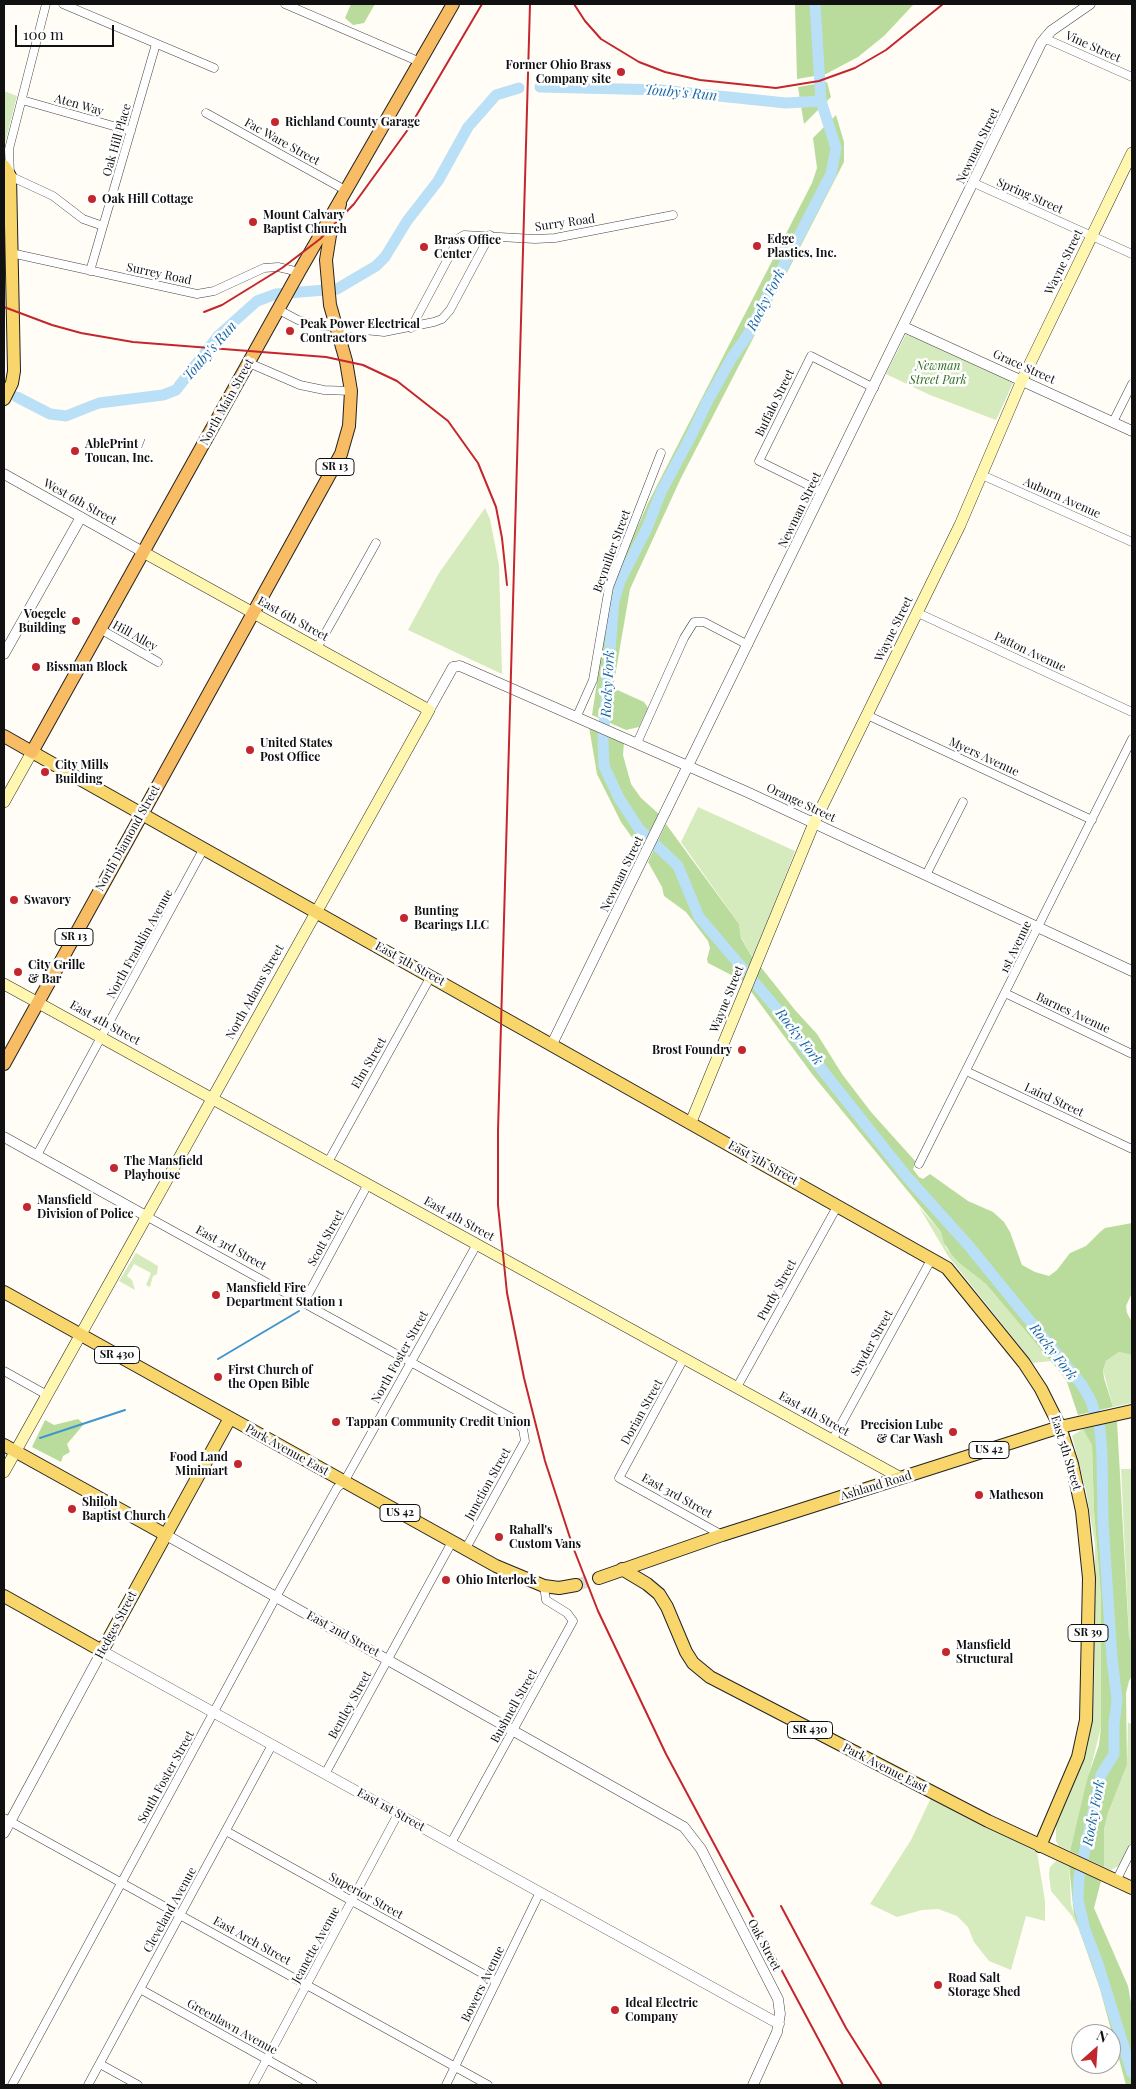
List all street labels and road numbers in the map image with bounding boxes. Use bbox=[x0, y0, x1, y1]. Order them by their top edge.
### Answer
street label: Vine Street bbox=[1063, 28, 1123, 66]
street label: Aten Way bbox=[53, 91, 105, 119]
street label: Oak Hill Place bbox=[100, 102, 134, 178]
street label: Newman Street bbox=[953, 106, 1003, 186]
street label: Fac Ware Street bbox=[242, 115, 322, 169]
street label: Spring Street bbox=[995, 175, 1065, 217]
street label: Surry Road bbox=[534, 212, 596, 234]
street label: Wayne Street bbox=[1042, 227, 1086, 297]
street label: Surrey Road bbox=[125, 260, 193, 288]
street label: Grace Street bbox=[991, 347, 1057, 387]
street label: North Main Street bbox=[197, 356, 257, 448]
street label: Buffalo Street bbox=[752, 367, 798, 439]
road number: SR 13 bbox=[316, 458, 354, 476]
street label: Newman Street bbox=[775, 470, 825, 550]
street label: Auburn Avenue bbox=[1021, 475, 1103, 521]
street label: West 6th Street bbox=[41, 476, 119, 528]
street label: Beymiller Street bbox=[590, 508, 634, 594]
street label: East 6th Street bbox=[255, 594, 331, 644]
street label: Wayne Street bbox=[872, 594, 916, 664]
street label: Hill Alley bbox=[110, 618, 160, 654]
street label: Patton Avenue bbox=[992, 629, 1068, 675]
street label: Myers Avenue bbox=[947, 735, 1021, 779]
street label: Orange Street bbox=[764, 781, 838, 825]
street label: North Diamond Street bbox=[93, 782, 163, 894]
street label: Newman Street bbox=[597, 834, 647, 914]
street label: North Franklin Avenue bbox=[104, 887, 176, 1001]
street label: 1st Avenue bbox=[997, 918, 1035, 976]
road number: SR 13 bbox=[55, 929, 93, 946]
street label: East 5th Street bbox=[373, 939, 447, 989]
street label: North Adams Street bbox=[223, 942, 287, 1042]
street label: Wayne Street bbox=[707, 964, 747, 1034]
street label: Barnes Avenue bbox=[1034, 990, 1112, 1036]
street label: East 4th Street bbox=[67, 998, 143, 1048]
street label: Elm Street bbox=[349, 1035, 389, 1091]
street label: Laird Street bbox=[1022, 1080, 1086, 1120]
street label: East 5th Street bbox=[726, 1138, 800, 1188]
street label: East 4th Street bbox=[421, 1194, 497, 1244]
street label: Scott Street bbox=[305, 1207, 347, 1269]
street label: East 3rd Street bbox=[193, 1223, 269, 1273]
street label: Purdy Street bbox=[754, 1257, 800, 1323]
street label: North Foster Street bbox=[369, 1308, 431, 1406]
street label: Snyder Street bbox=[848, 1308, 896, 1378]
road number: SR 430 bbox=[94, 1346, 140, 1364]
street label: Dorian Street bbox=[618, 1377, 666, 1447]
street label: East 4th Street bbox=[776, 1389, 852, 1439]
street label: East 5th Street bbox=[1048, 1414, 1084, 1492]
street label: Park Avenue East bbox=[243, 1421, 331, 1479]
road number: US 42 bbox=[969, 1442, 1009, 1458]
street label: Junction Street bbox=[462, 1445, 514, 1523]
street label: Ashland Road bbox=[839, 1468, 913, 1504]
street label: East 3rd Street bbox=[639, 1471, 715, 1521]
road number: US 42 bbox=[380, 1505, 420, 1522]
street label: Hedges Street bbox=[92, 1589, 140, 1661]
street label: East 2nd Street bbox=[304, 1608, 382, 1660]
road number: SR 39 bbox=[1068, 1625, 1108, 1642]
street label: Bushnell Street bbox=[488, 1667, 540, 1745]
street label: Bentley Street bbox=[325, 1669, 375, 1741]
road number: SR 430 bbox=[788, 1722, 832, 1738]
street label: South Foster Street bbox=[135, 1728, 197, 1826]
street label: Park Avenue East bbox=[840, 1740, 930, 1796]
street label: East 1st Street bbox=[355, 1785, 427, 1835]
street label: Cleveland Avenue bbox=[141, 1865, 199, 1955]
street label: Superior Street bbox=[326, 1870, 406, 1922]
street label: Jeanette Avenue bbox=[289, 1904, 343, 1986]
street label: East Arch Street bbox=[211, 1914, 293, 1968]
street label: Oak Street bbox=[744, 1917, 784, 1973]
street label: Bowers Avenue bbox=[458, 1944, 508, 2024]
street label: Greenlawn Avenue bbox=[184, 1996, 280, 2058]

